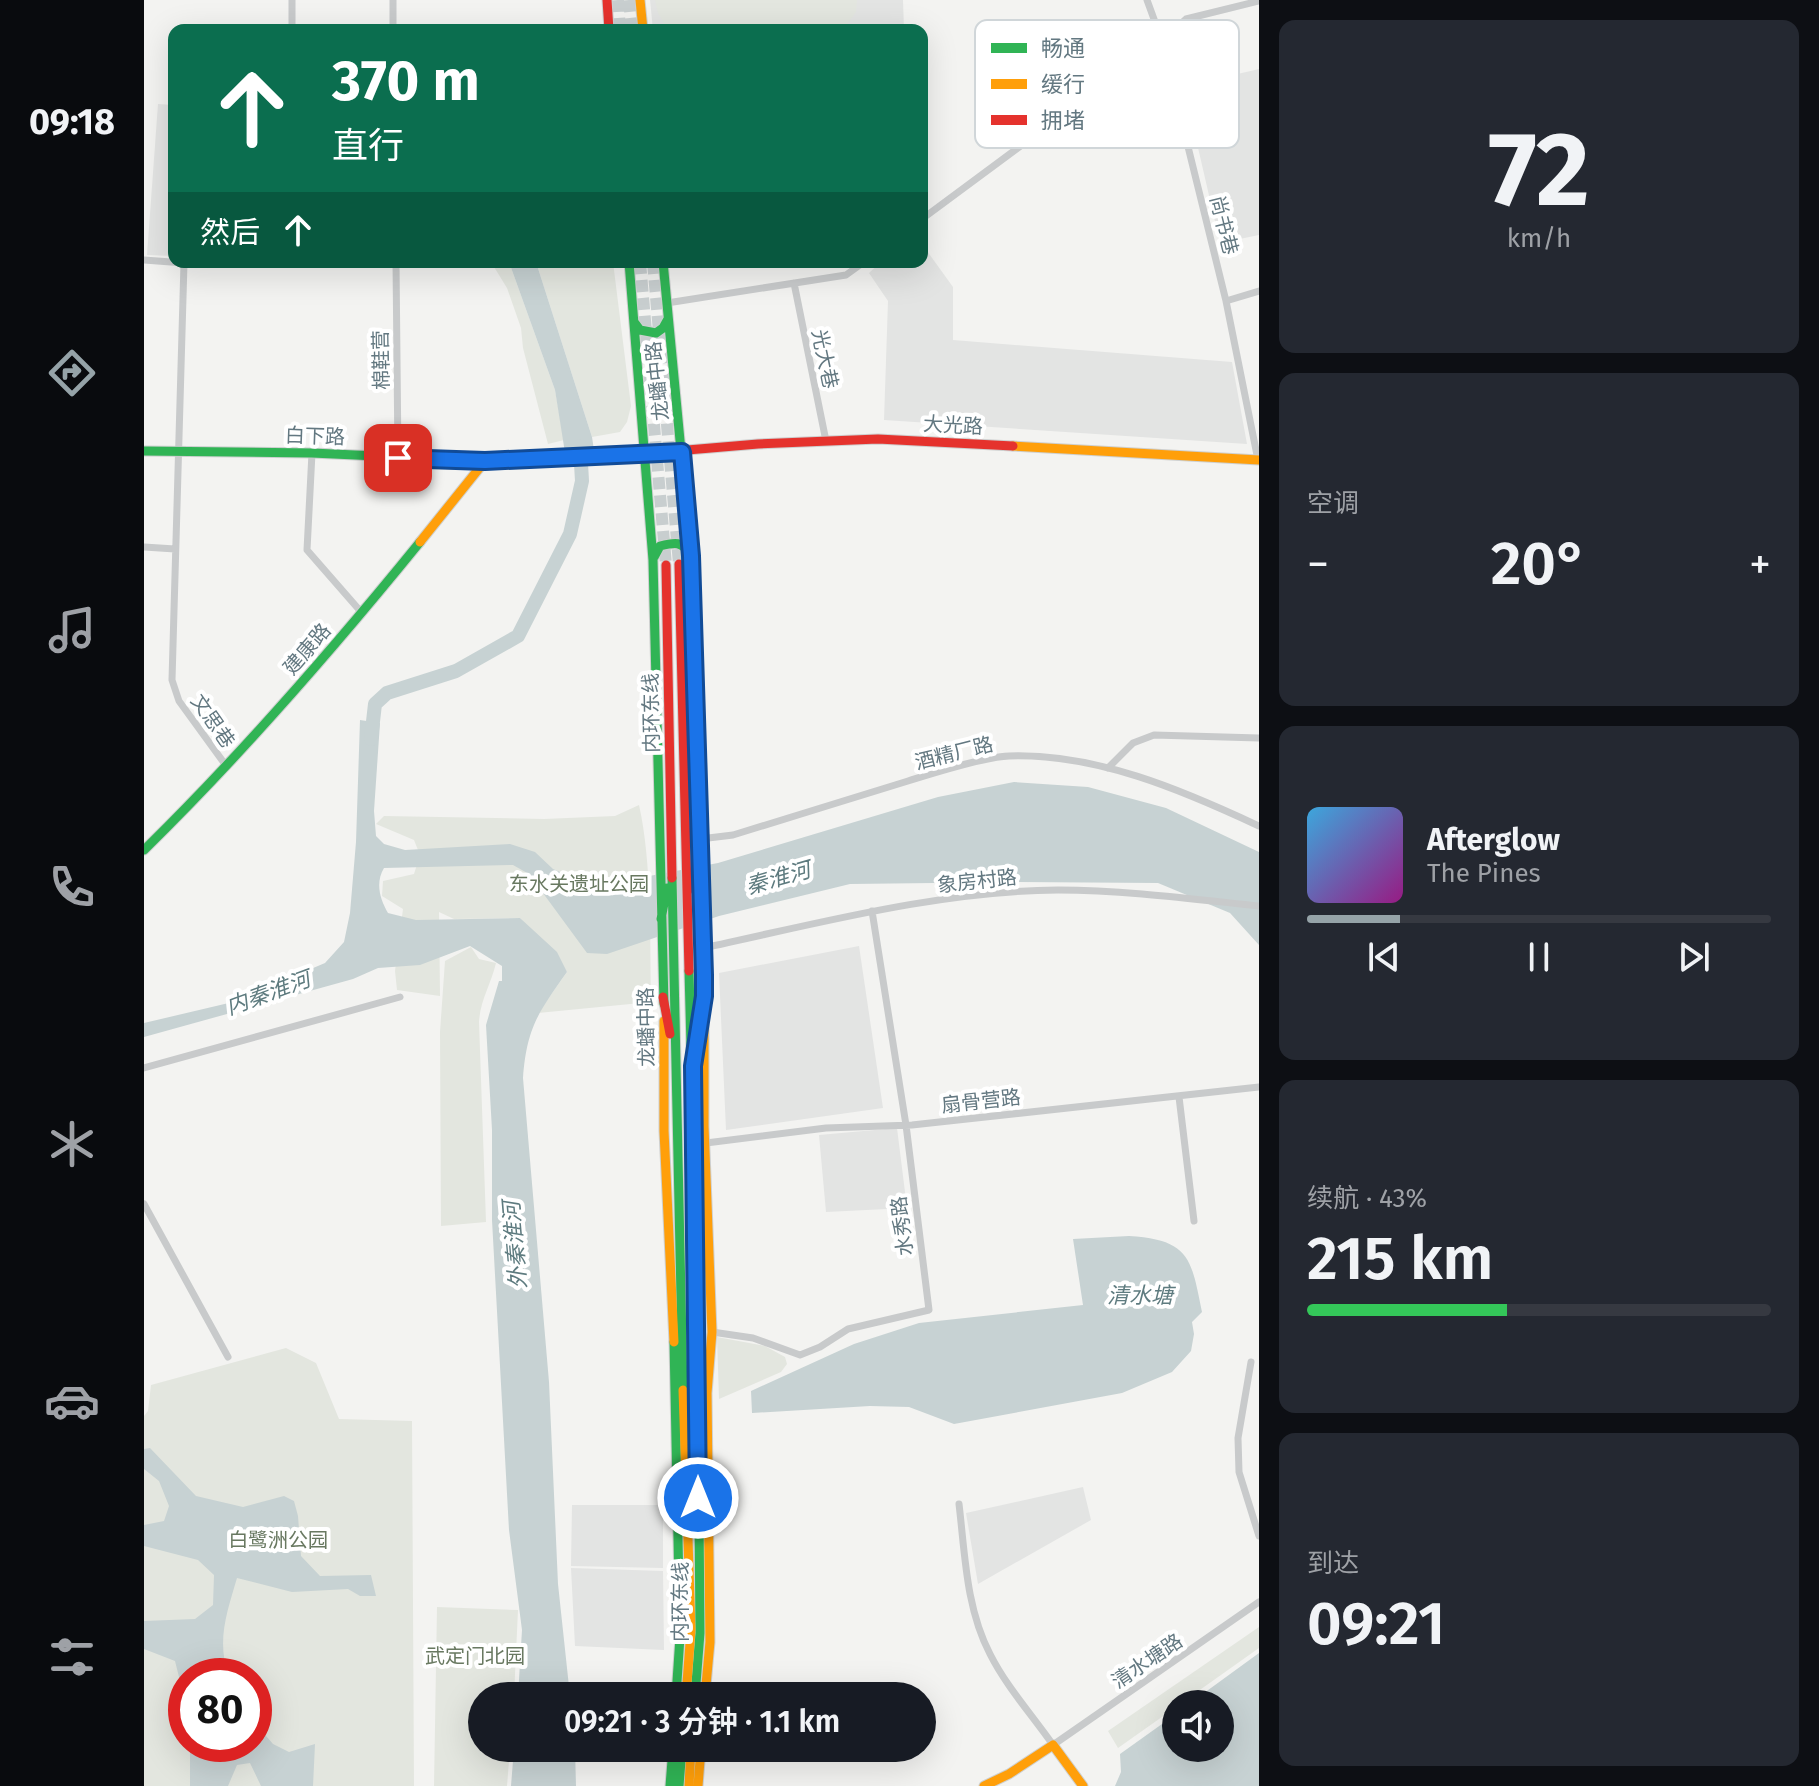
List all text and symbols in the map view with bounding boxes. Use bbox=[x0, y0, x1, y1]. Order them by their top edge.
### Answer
legend bbox=[975, 20, 1239, 148]
text: 畅通 bbox=[1041, 35, 1085, 62]
text: 370 m bbox=[332, 48, 480, 115]
icon: ahead bbox=[200, 56, 304, 160]
text: 缓行 bbox=[1041, 71, 1085, 98]
text: 09:18 bbox=[29, 100, 115, 144]
text: 拥堵 bbox=[1041, 107, 1085, 134]
text: 72 bbox=[1488, 108, 1590, 233]
text: 直行 bbox=[332, 124, 404, 168]
street label: 尚书巷 bbox=[1205, 193, 1243, 257]
icon: ahead bbox=[276, 208, 320, 252]
text: 然后 bbox=[200, 215, 260, 251]
text: km/h bbox=[1507, 223, 1571, 254]
street label: 光大巷 bbox=[807, 327, 843, 391]
street label: 棉鞋营 bbox=[368, 330, 394, 390]
street label: 龙蟠中路 bbox=[641, 340, 673, 422]
icon: directions bbox=[44, 345, 100, 401]
street label: 大光路 bbox=[922, 411, 984, 439]
street label: 白下路 bbox=[285, 423, 345, 449]
pin bbox=[364, 424, 432, 492]
icon: arrive bbox=[376, 436, 420, 480]
text: 空调 bbox=[1307, 488, 1359, 519]
text: 20° bbox=[1491, 528, 1587, 600]
text: − bbox=[1307, 538, 1329, 591]
text: + bbox=[1749, 538, 1771, 591]
icon: music bbox=[44, 602, 100, 658]
street label: 建康路 bbox=[278, 618, 336, 680]
street label: 内环东线 bbox=[638, 673, 664, 753]
street label: 文思巷 bbox=[186, 690, 240, 752]
street label: 酒精厂路 bbox=[912, 732, 996, 774]
text: Afterglow bbox=[1427, 822, 1560, 858]
water label: 秦淮河 bbox=[743, 855, 817, 900]
text: The Pines bbox=[1427, 858, 1541, 889]
icon: phone bbox=[44, 859, 100, 915]
street label: 象房村路 bbox=[936, 865, 1018, 897]
park label: 东水关遗址公园 bbox=[509, 872, 649, 896]
icon: previous bbox=[1362, 935, 1406, 979]
icon: pause bbox=[1517, 935, 1561, 979]
icon: next bbox=[1672, 935, 1716, 979]
water label: 内秦淮河 bbox=[222, 964, 318, 1021]
street label: 龙蟠中路 bbox=[633, 987, 659, 1067]
street label: 扇骨营路 bbox=[940, 1085, 1022, 1117]
icon: climate bbox=[44, 1116, 100, 1172]
text: 续航 · 43% bbox=[1307, 1183, 1427, 1214]
street label: 水秀路 bbox=[886, 1195, 918, 1257]
water label: 外秦淮河 bbox=[497, 1196, 532, 1290]
text: 215 km bbox=[1307, 1223, 1493, 1295]
water label: 清水塘 bbox=[1107, 1282, 1177, 1309]
icon: car bbox=[44, 1373, 100, 1429]
position arrow bbox=[656, 1456, 740, 1540]
park label: 白鹭洲公园 bbox=[228, 1528, 328, 1552]
text: 到达 bbox=[1307, 1548, 1359, 1579]
street label: 内环东线 bbox=[668, 1562, 692, 1642]
text: 09:21 bbox=[1307, 1588, 1445, 1660]
icon: filters bbox=[44, 1629, 100, 1685]
street label: 清水塘路 bbox=[1107, 1629, 1187, 1693]
park label: 武定门北园 bbox=[425, 1644, 525, 1668]
speed limit sign: 80 bbox=[168, 1658, 272, 1762]
map controls bbox=[1162, 1690, 1234, 1762]
button: sound bbox=[1162, 1690, 1234, 1762]
text: 09:21 · 3 分钟 · 1.1 km bbox=[564, 1704, 840, 1740]

